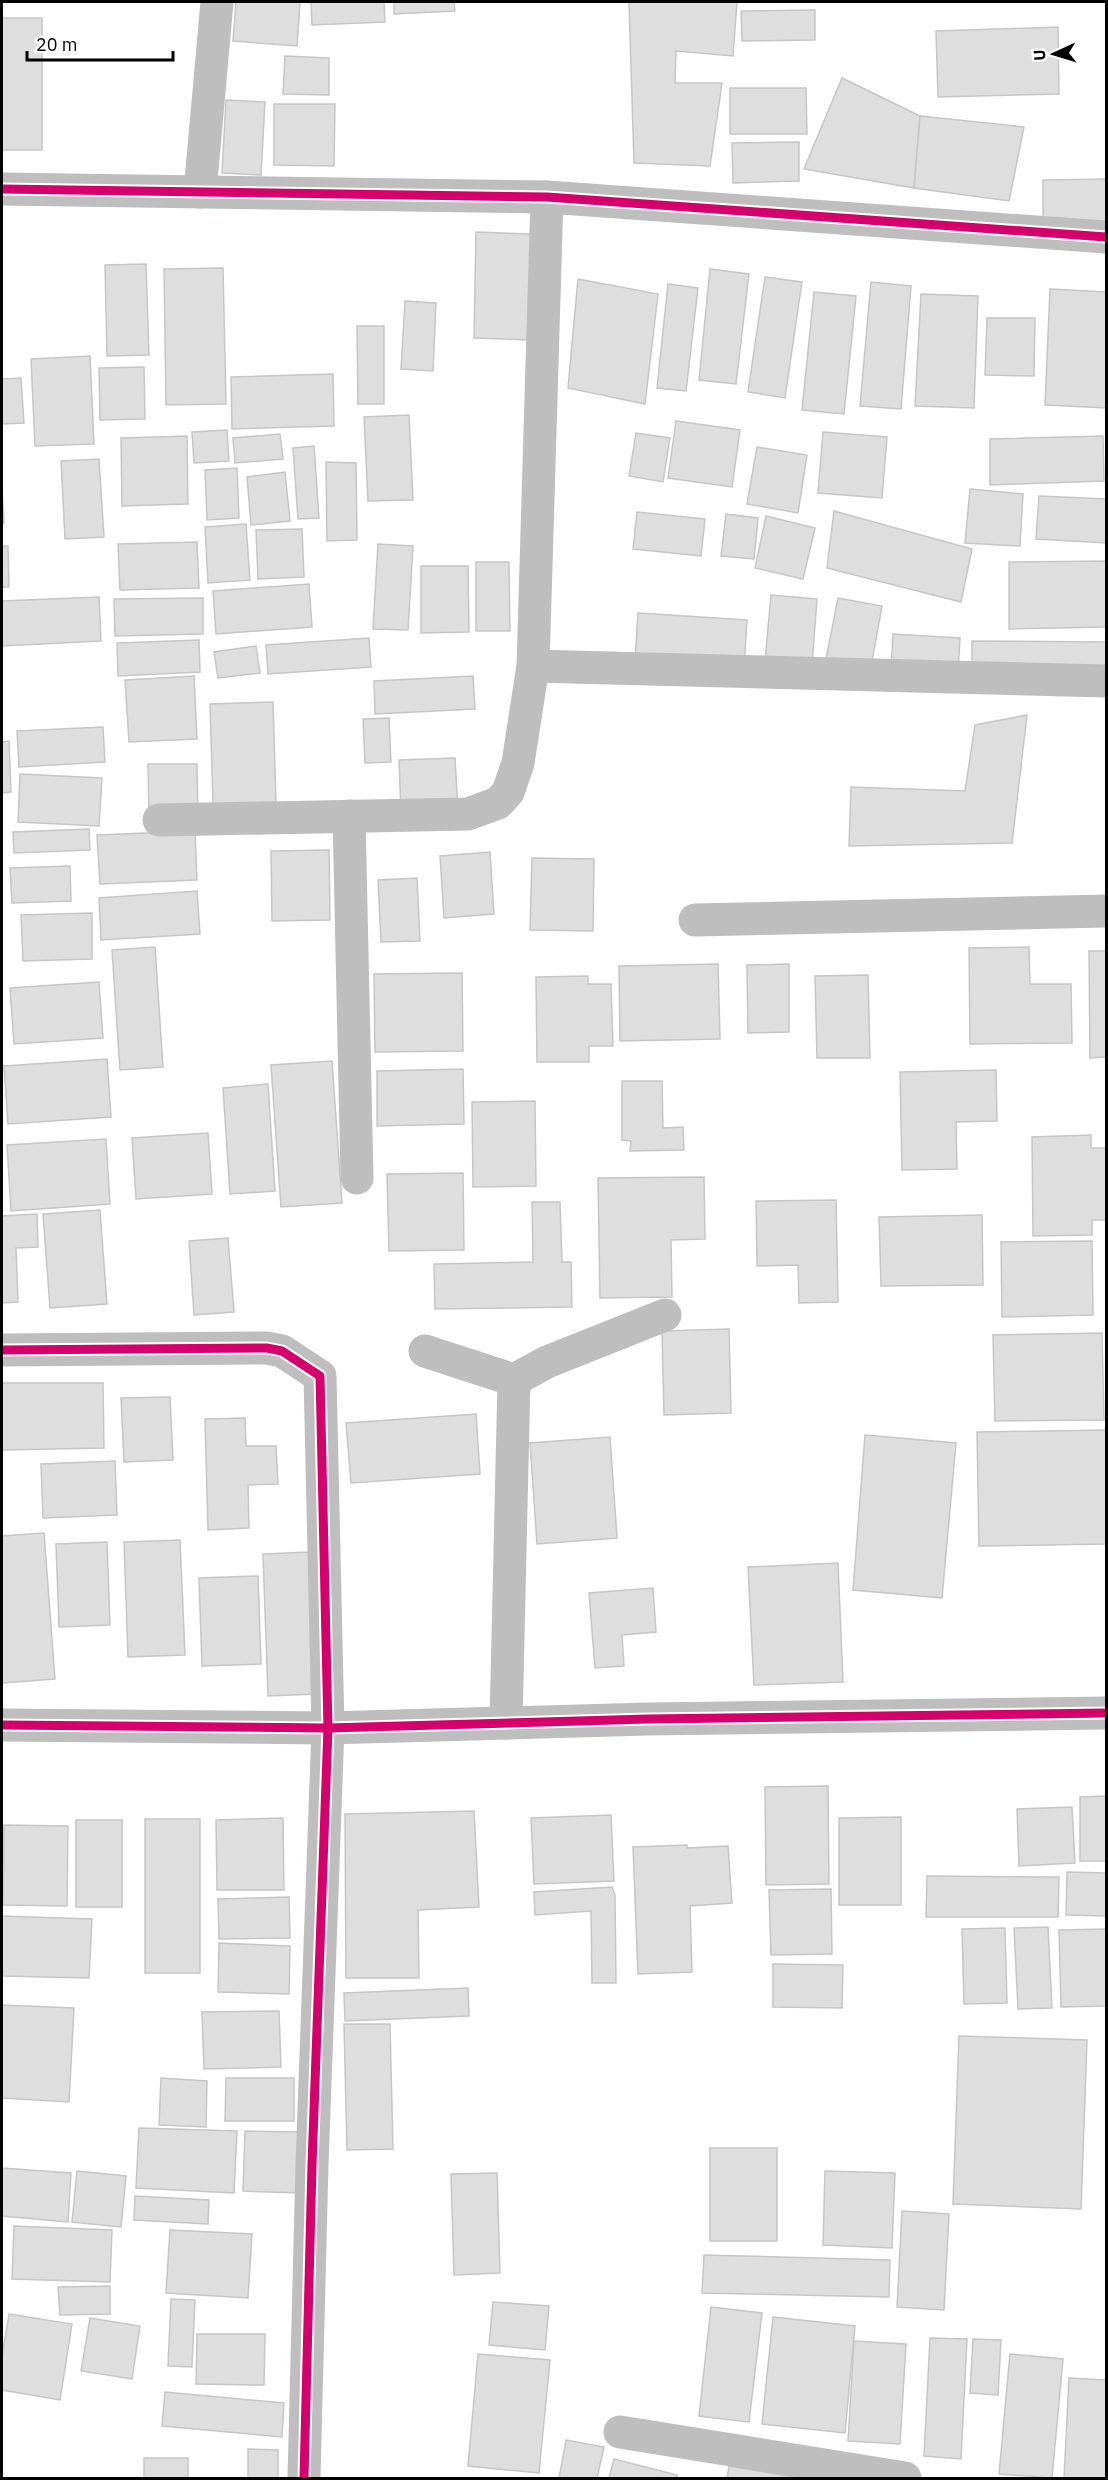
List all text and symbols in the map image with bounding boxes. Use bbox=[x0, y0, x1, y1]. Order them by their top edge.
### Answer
scale bar bbox=[27, 24, 172, 62]
north arrow bbox=[1024, 24, 1084, 84]
text: 20 m bbox=[36, 33, 78, 56]
text: U bbox=[1029, 49, 1049, 61]

